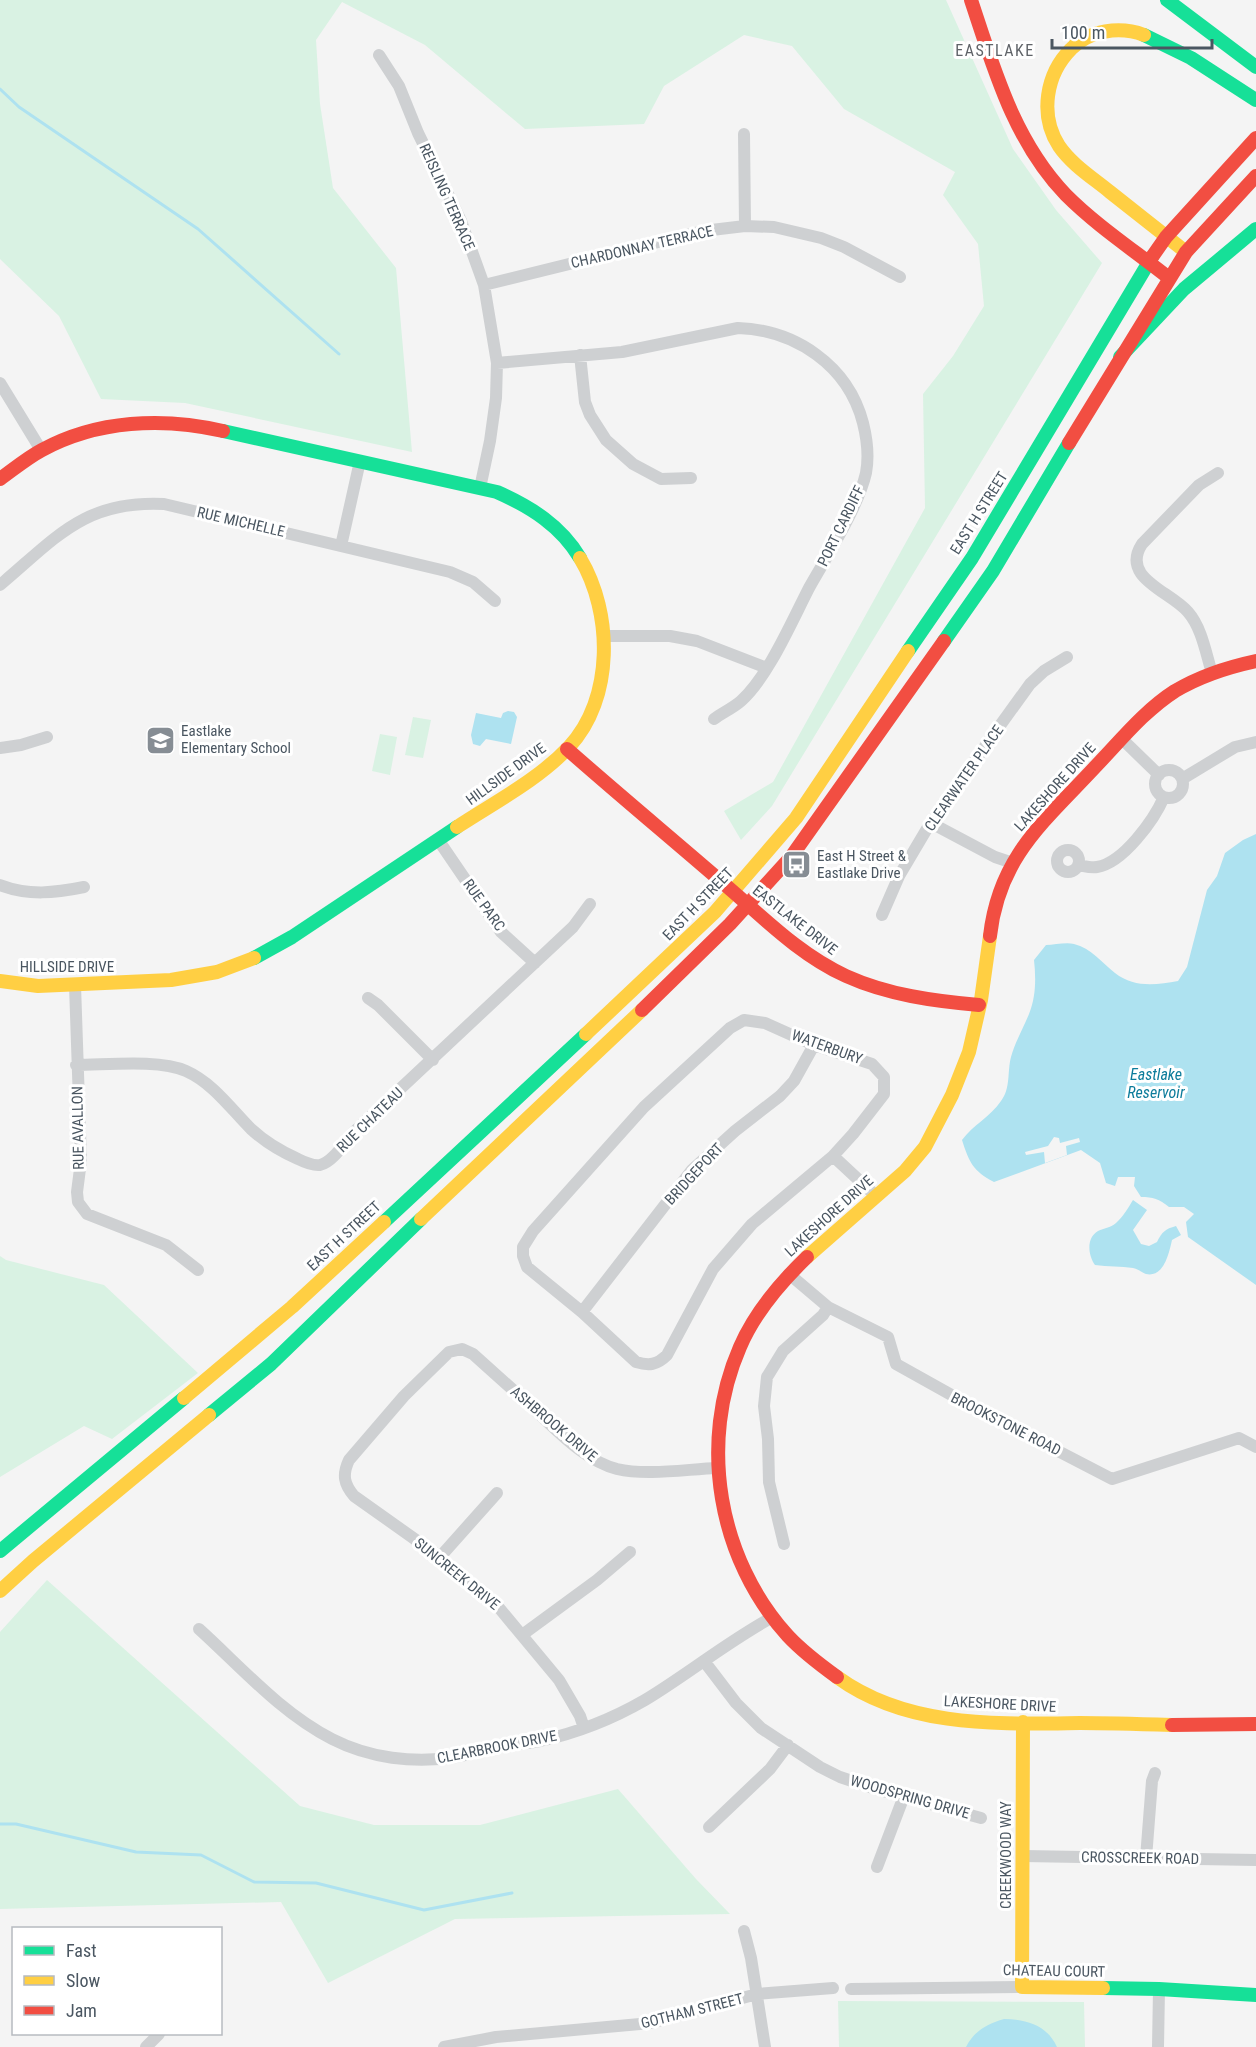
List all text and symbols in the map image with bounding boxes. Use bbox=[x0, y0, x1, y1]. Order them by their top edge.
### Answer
scale bar bbox=[1052, 12, 1212, 50]
text: 100 m bbox=[1061, 22, 1105, 43]
district label: EASTLAKE bbox=[955, 41, 1035, 60]
street label: REISLING TERRACE bbox=[415, 141, 479, 253]
street label: CHARDONNAY TERRACE bbox=[569, 222, 715, 272]
street label: EAST H STREET bbox=[946, 468, 1012, 558]
street label: PORT CARDIFF bbox=[814, 483, 868, 569]
street label: RUE MICHELLE bbox=[195, 503, 287, 541]
place label: Eastlake Elementary School bbox=[181, 722, 291, 757]
street label: CLEARWATER PLACE bbox=[921, 722, 1007, 834]
school or university icon: Eastlake Elementary School bbox=[144, 724, 176, 756]
street label: HILLSIDE DRIVE bbox=[463, 739, 549, 809]
street label: LAKESHORE DRIVE bbox=[1011, 739, 1099, 835]
place label: East H Street & Eastlake Drive bbox=[817, 847, 907, 882]
bus stop icon: East H Street & Eastlake Drive bbox=[780, 849, 812, 881]
street label: EAST H STREET bbox=[659, 864, 737, 944]
street label: RUE PARC bbox=[459, 876, 509, 934]
street label: EASTLAKE DRIVE bbox=[749, 881, 841, 959]
street label: HILLSIDE DRIVE bbox=[20, 958, 114, 976]
street label: WATERBURY bbox=[789, 1026, 865, 1068]
water label: Eastlake Reservoir bbox=[1127, 1065, 1186, 1102]
street label: RUE CHATEAU bbox=[333, 1084, 407, 1156]
street label: RUE AVALLON bbox=[68, 1086, 88, 1170]
street label: BRIDGEPORT bbox=[661, 1139, 727, 1208]
street label: LAKESHORE DRIVE bbox=[781, 1172, 877, 1260]
street label: EAST H STREET bbox=[303, 1197, 385, 1275]
street label: ASHBROOK DRIVE bbox=[507, 1382, 601, 1466]
street label: BROOKSTONE ROAD bbox=[948, 1389, 1064, 1459]
street label: SUNCREEK DRIVE bbox=[411, 1534, 503, 1614]
street label: LAKESHORE DRIVE bbox=[943, 1692, 1057, 1716]
street label: CLEARBROOK DRIVE bbox=[436, 1727, 558, 1767]
street label: WOODSPRING DRIVE bbox=[848, 1771, 972, 1823]
street label: CREEKWOOD WAY bbox=[997, 1801, 1015, 1909]
street label: CROSSCREEK ROAD bbox=[1081, 1848, 1199, 1868]
legend bbox=[12, 1927, 222, 2035]
text: Fast bbox=[66, 1940, 97, 1961]
street label: CHATEAU COURT bbox=[1003, 1961, 1106, 1981]
text: Slow bbox=[66, 1970, 101, 1991]
street label: GOTHAM STREET bbox=[639, 1990, 745, 2032]
text: Jam bbox=[66, 2000, 97, 2021]

